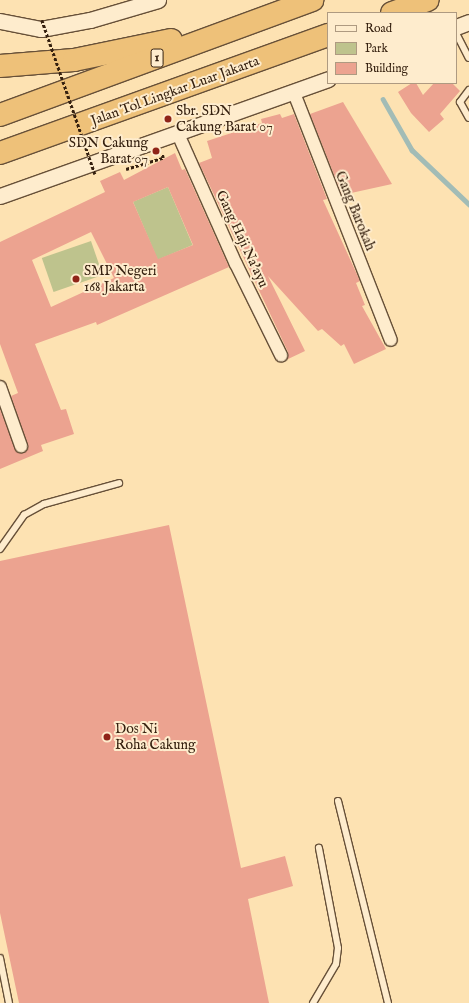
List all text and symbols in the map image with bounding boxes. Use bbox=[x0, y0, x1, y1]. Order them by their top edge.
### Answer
legend bbox=[327, 12, 457, 84]
text: Road bbox=[365, 21, 392, 36]
text: Park bbox=[365, 41, 388, 56]
road number: 1 bbox=[150, 47, 164, 69]
street label: Jalan Tol Lingkar Luar Jakarta bbox=[88, 53, 262, 129]
text: Building bbox=[365, 61, 408, 76]
place label: Sbr. SDN Cakung Barat 07 bbox=[176, 103, 273, 136]
marker: Sbr. SDN Cakung Barat 07 bbox=[163, 114, 173, 124]
place label: SDN Cakung Barat 07 bbox=[69, 135, 148, 168]
marker: SDN Cakung Barat 07 bbox=[151, 146, 161, 156]
street label: Gang Barokah bbox=[331, 169, 379, 253]
street label: Gang Haji Na'ayu bbox=[212, 188, 272, 290]
place label: SMP Negeri 168 Jakarta bbox=[84, 263, 157, 296]
marker: SMP Negeri 168 Jakarta bbox=[71, 274, 81, 284]
place label: Dos Ni Roha Cakung bbox=[115, 721, 195, 754]
marker: Dos Ni Roha Cakung bbox=[102, 732, 112, 742]

